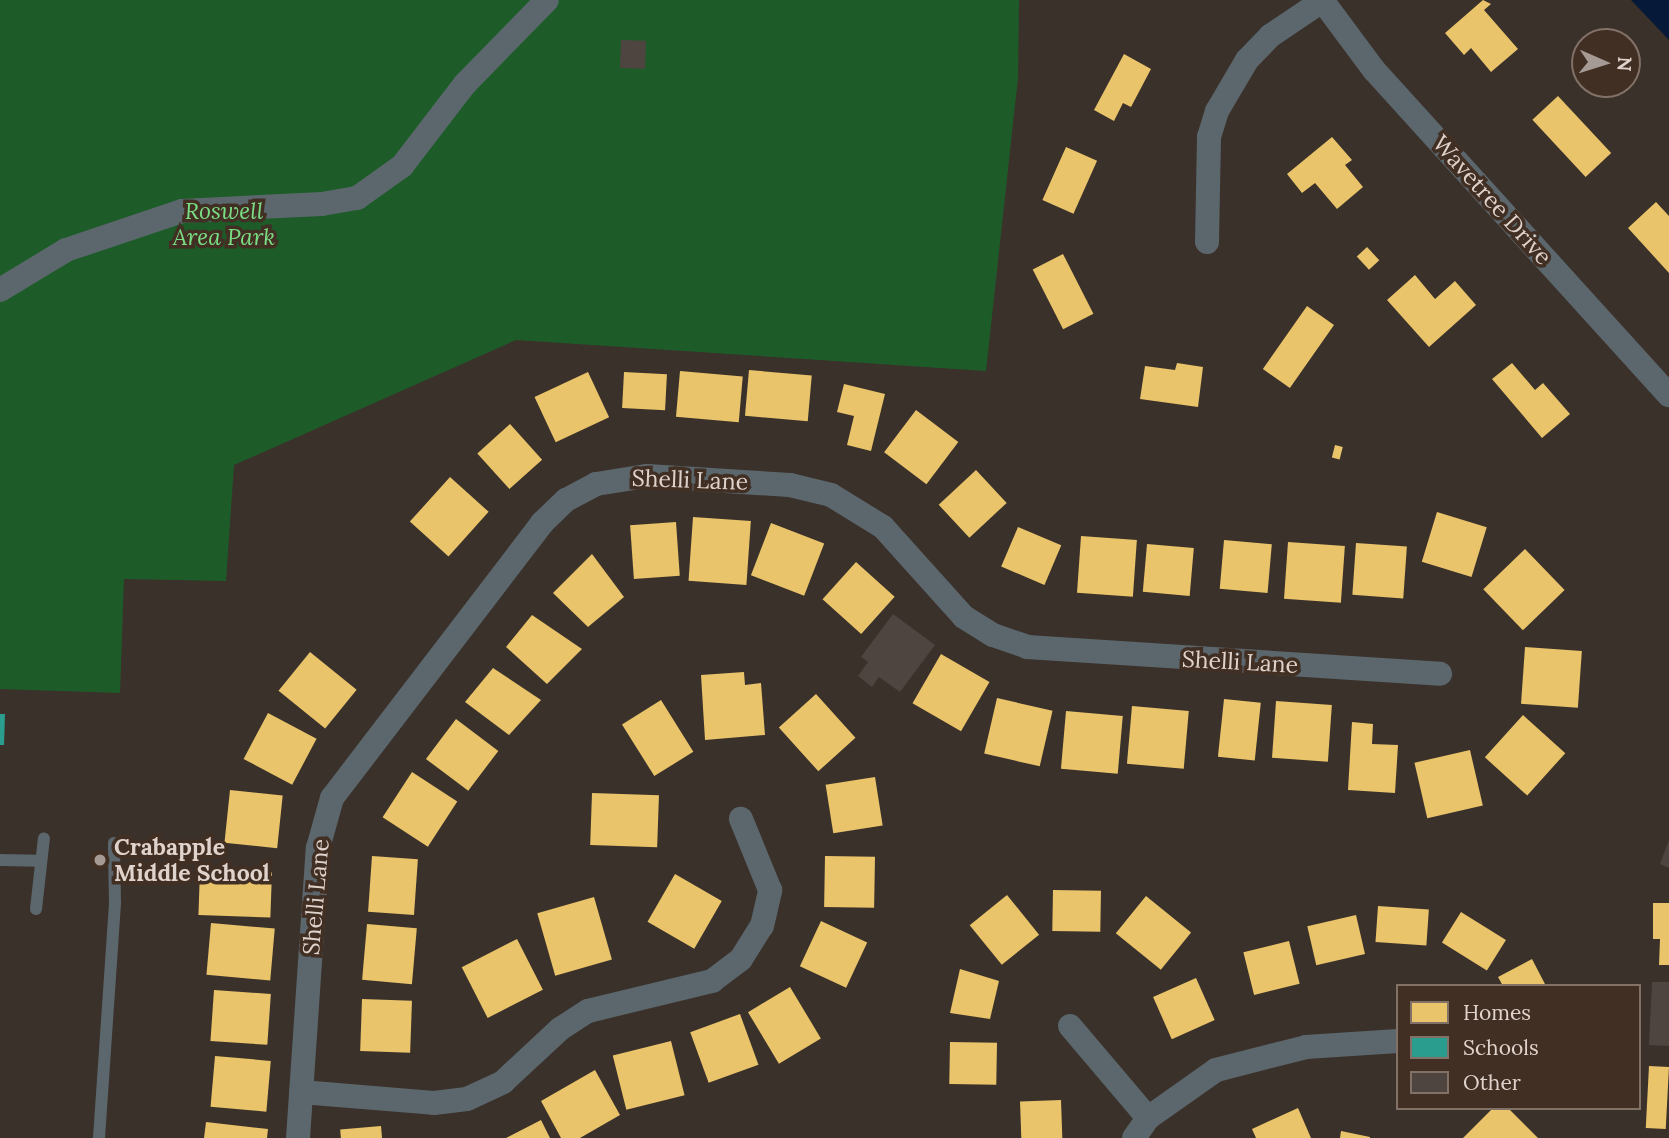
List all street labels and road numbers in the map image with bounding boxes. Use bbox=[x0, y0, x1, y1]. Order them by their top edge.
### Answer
street label: Wavetree Drive bbox=[1427, 130, 1557, 270]
street label: Shelli Lane bbox=[631, 464, 749, 496]
street label: Shelli Lane bbox=[1181, 645, 1299, 679]
street label: Shelli Lane bbox=[297, 838, 335, 956]

